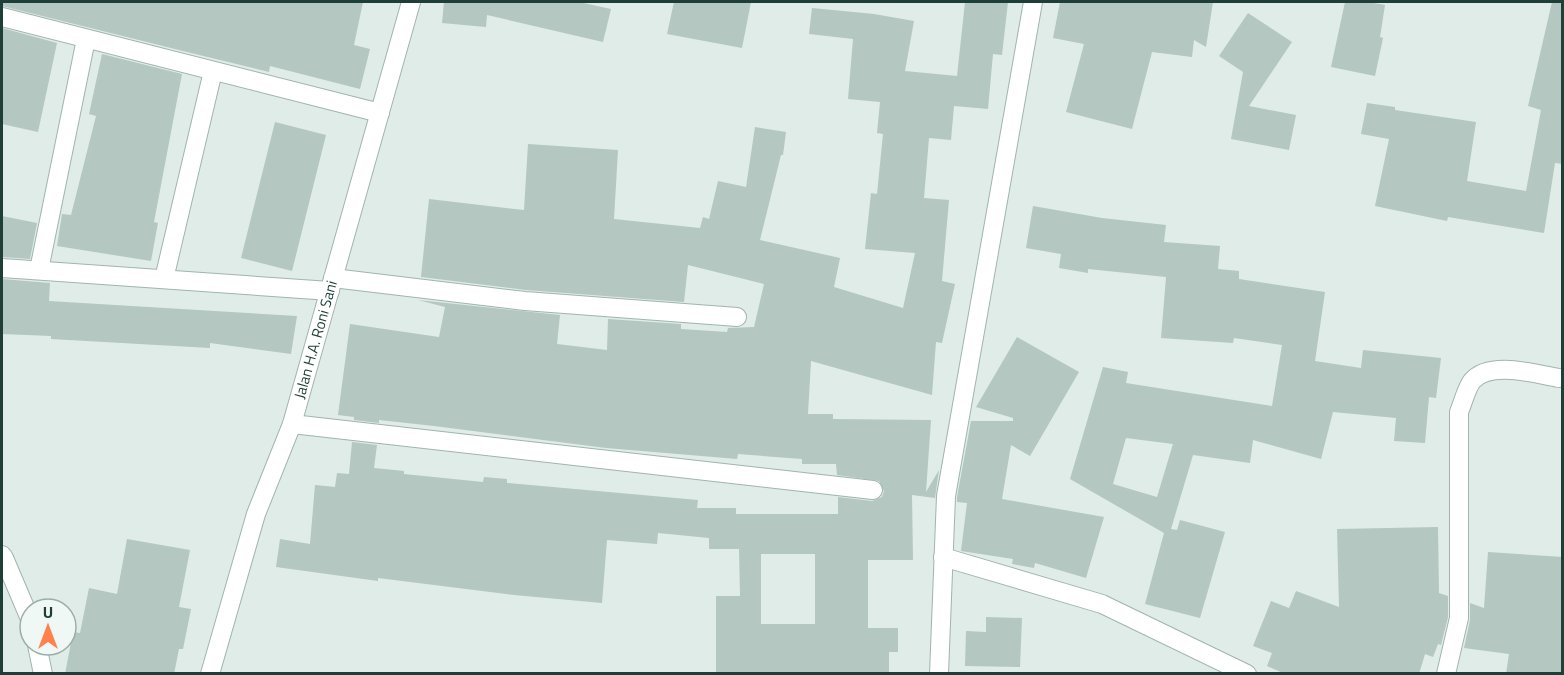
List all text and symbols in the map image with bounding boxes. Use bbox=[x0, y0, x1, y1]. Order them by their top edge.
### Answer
street label: Jalan H.A. Roni Sani bbox=[288, 278, 343, 401]
north arrow bbox=[18, 597, 78, 657]
text: U bbox=[43, 600, 53, 624]

